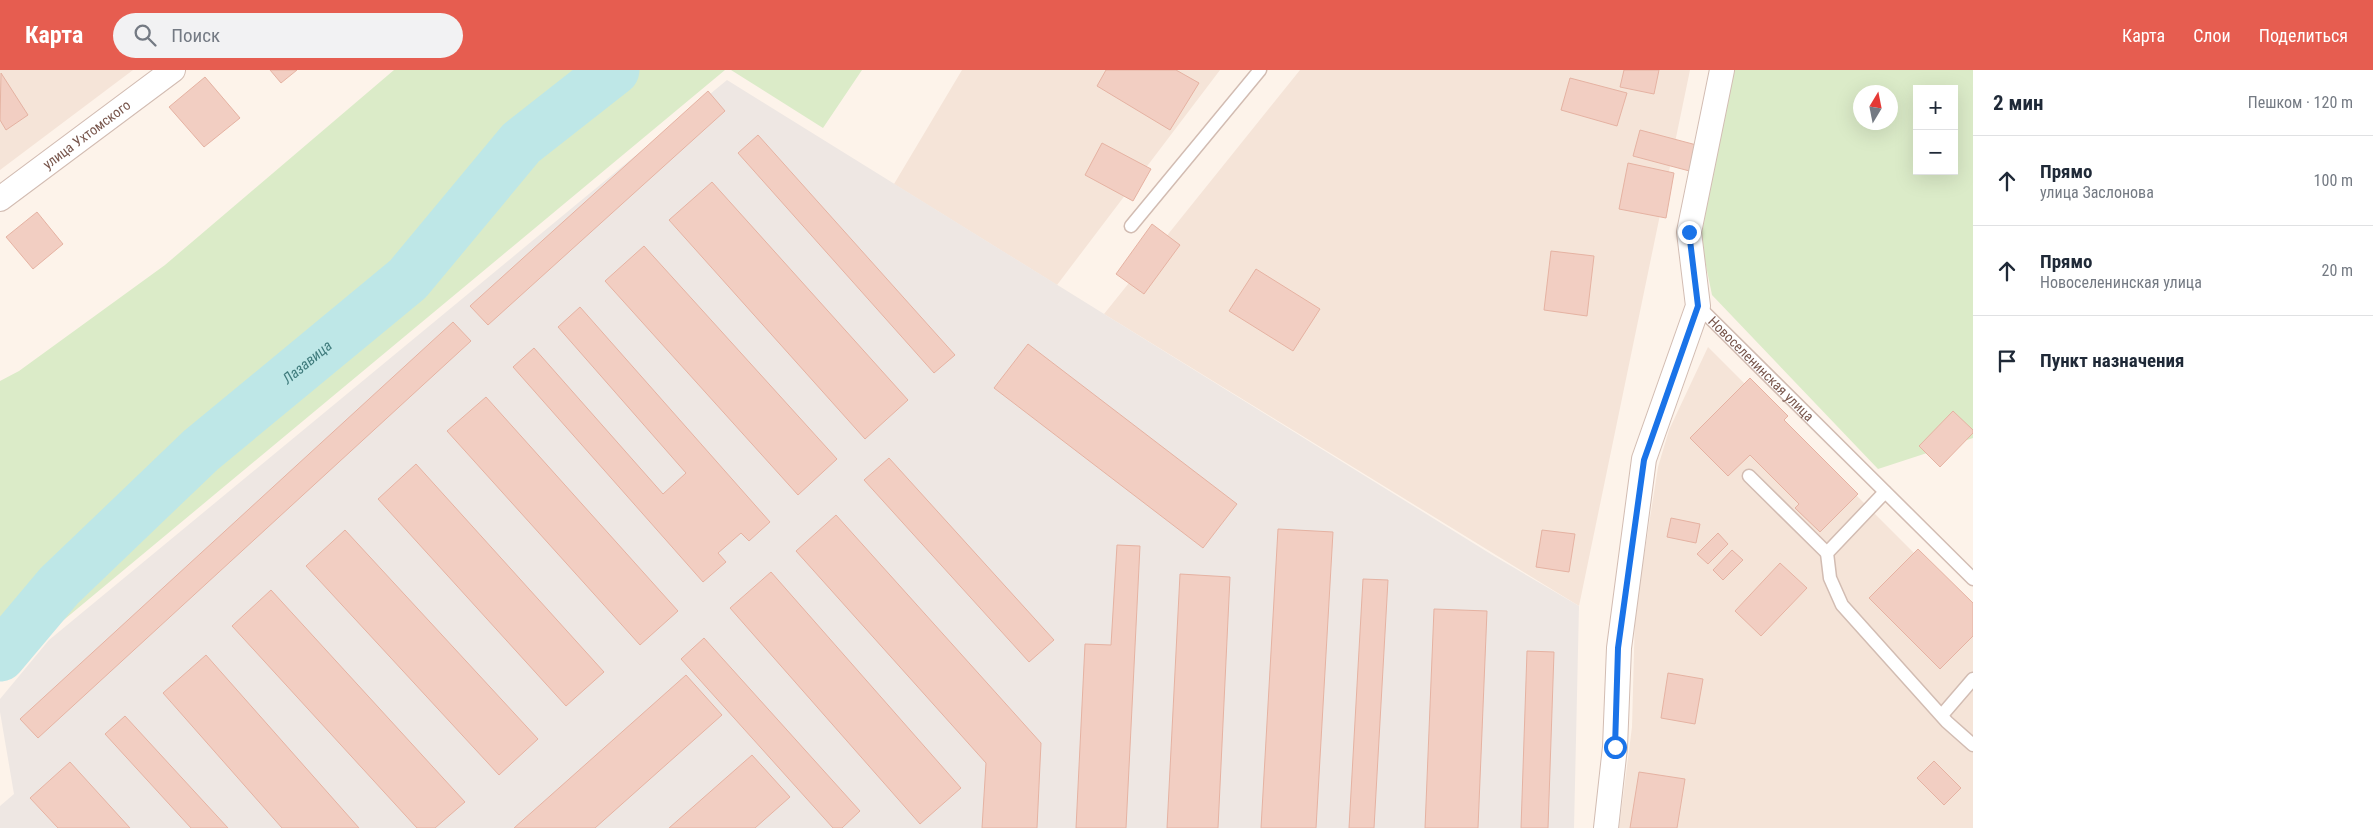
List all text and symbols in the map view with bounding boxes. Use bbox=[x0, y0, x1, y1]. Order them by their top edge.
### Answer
search box bbox=[113, 13, 463, 58]
text: Карта bbox=[25, 21, 83, 49]
icon: search bbox=[131, 21, 159, 49]
text: Поиск bbox=[171, 24, 220, 47]
text: Карта bbox=[2122, 25, 2165, 46]
text: Слои bbox=[2193, 25, 2231, 46]
text: Поделиться bbox=[2259, 25, 2348, 46]
north arrow bbox=[1853, 85, 1898, 130]
map controls bbox=[1913, 85, 1958, 175]
button: + bbox=[1913, 85, 1958, 130]
text: 2 мин bbox=[1993, 91, 2043, 115]
text: Пешком · 120 m bbox=[2248, 93, 2353, 112]
street label: улица Ухтомского bbox=[40, 97, 133, 172]
button: − bbox=[1913, 130, 1958, 175]
text: Прямо bbox=[2040, 160, 2093, 183]
icon: ahead bbox=[1993, 167, 2021, 195]
text: 100 m bbox=[2314, 171, 2353, 190]
text: улица Заслонова bbox=[2040, 183, 2154, 202]
route end bbox=[1678, 221, 1701, 244]
text: Прямо bbox=[2040, 250, 2093, 273]
icon: ahead bbox=[1993, 257, 2021, 285]
text: 20 m bbox=[2321, 261, 2353, 280]
text: Новоселенинская улица bbox=[2040, 273, 2202, 292]
street label: Новоселенинская улица bbox=[1705, 313, 1817, 424]
water label: Лазавица bbox=[278, 337, 336, 389]
icon: arrive bbox=[1993, 347, 2021, 375]
text: Пункт назначения bbox=[2040, 349, 2184, 372]
route start bbox=[1604, 736, 1627, 759]

